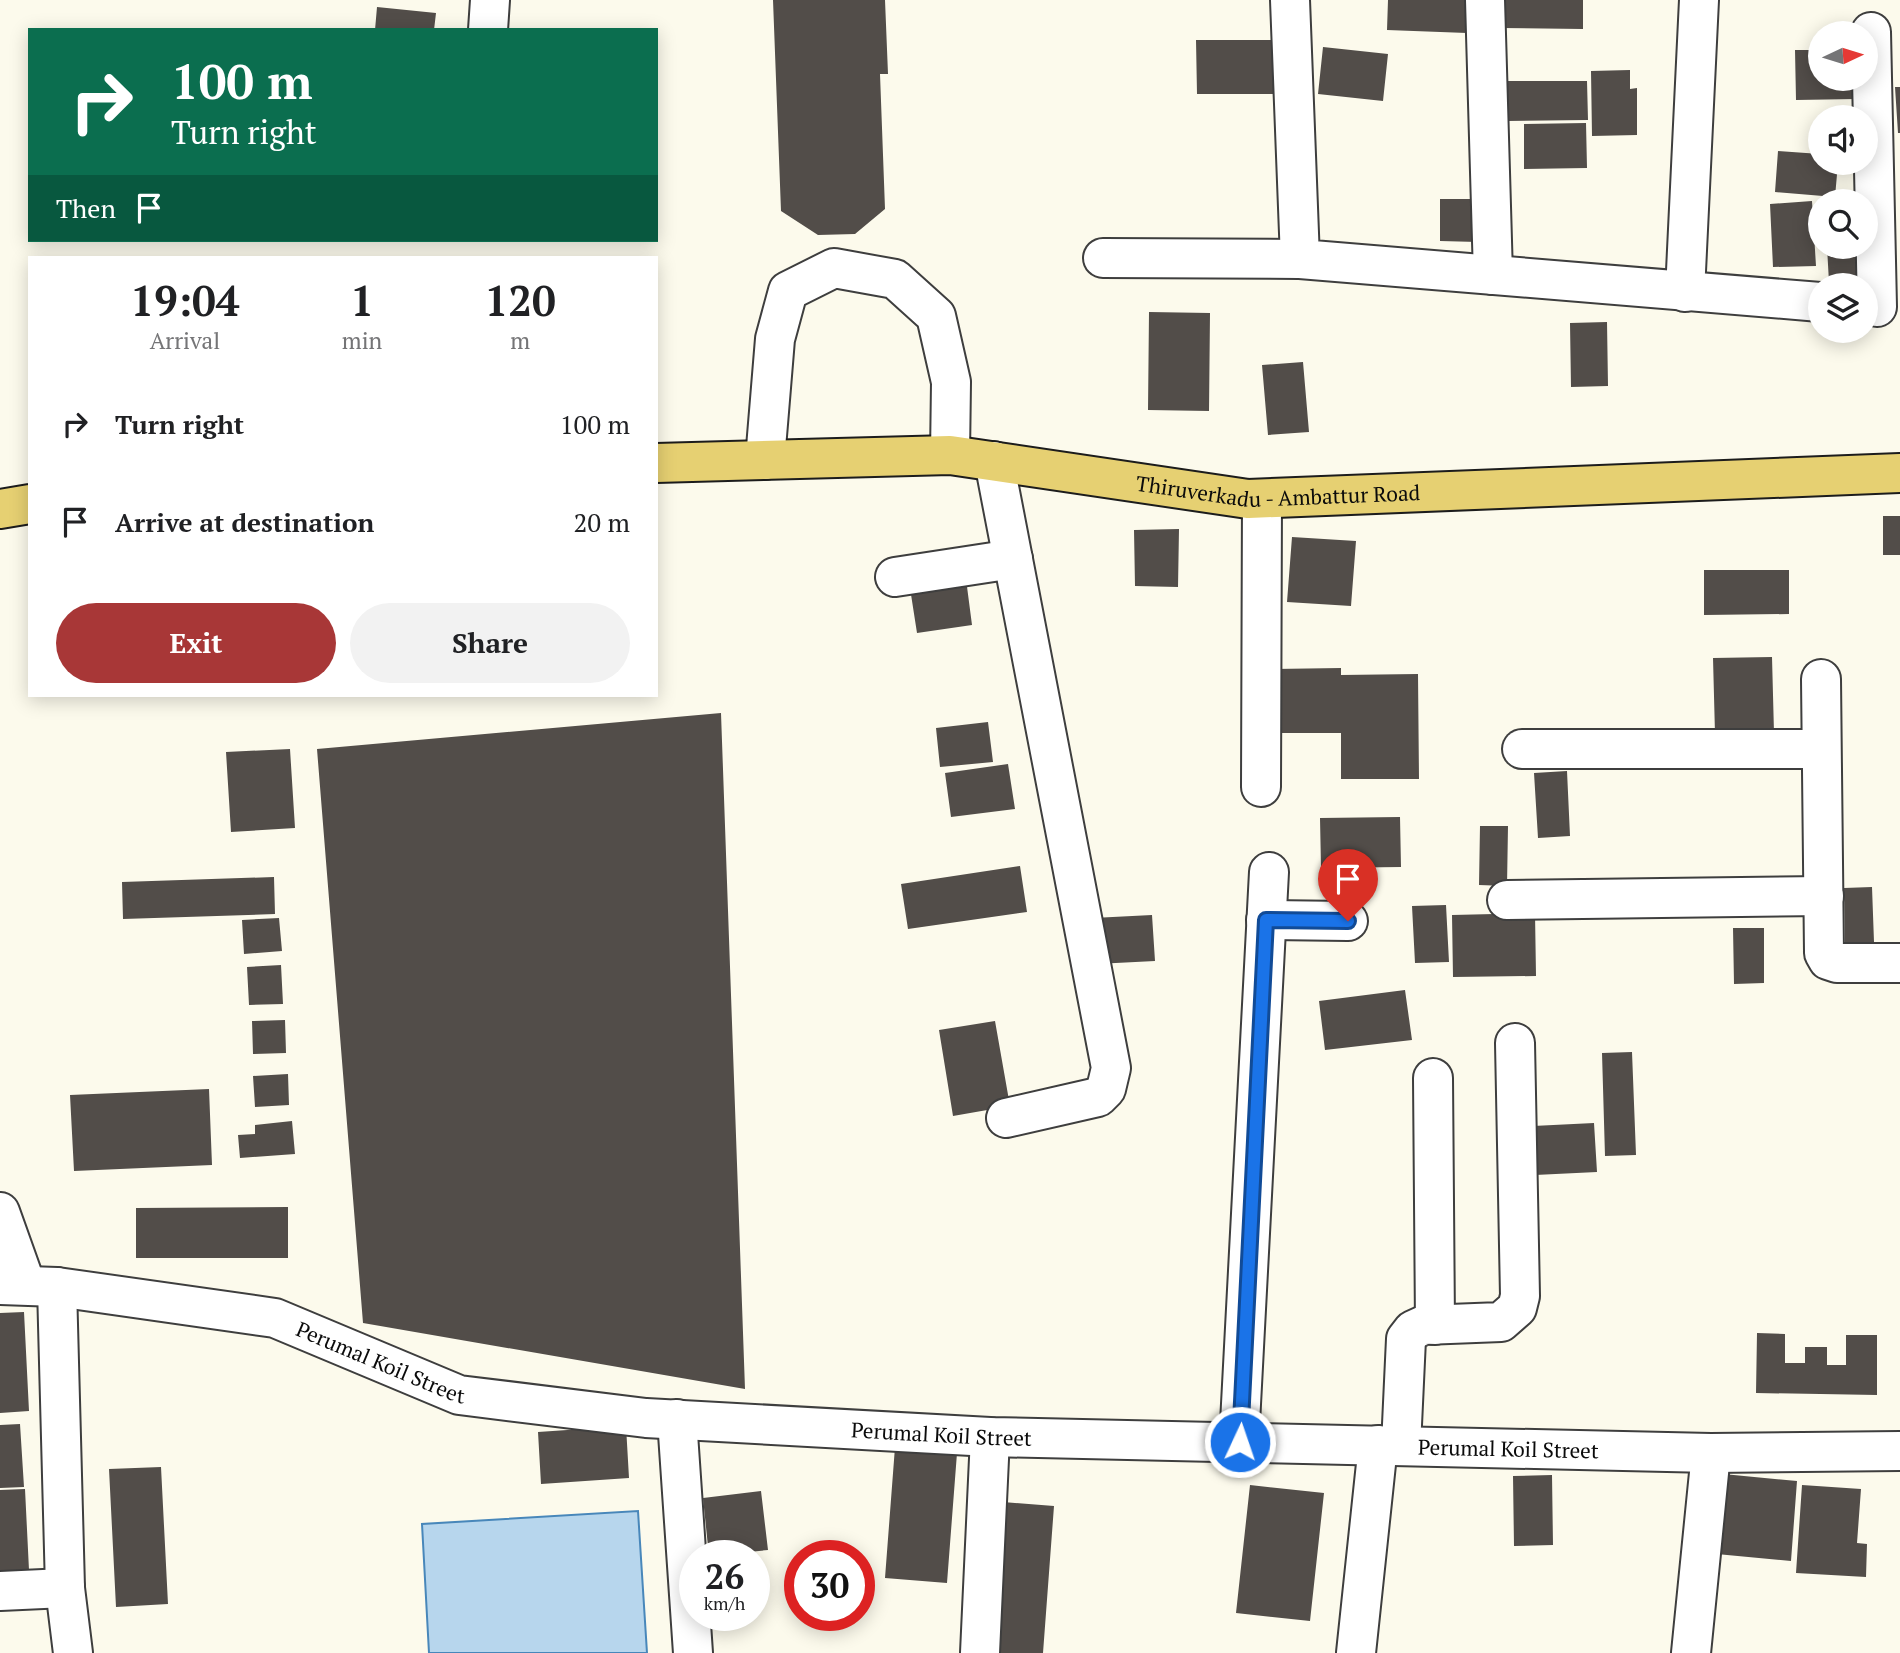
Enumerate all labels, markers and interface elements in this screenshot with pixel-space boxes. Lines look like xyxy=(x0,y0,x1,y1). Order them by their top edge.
north arrow xyxy=(1808,21,1878,91)
map controls xyxy=(1808,21,1878,343)
text: 100 m xyxy=(171,48,313,113)
icon: right xyxy=(56,56,147,147)
button: sound xyxy=(1808,105,1878,175)
text: Turn right xyxy=(171,111,317,153)
icon: arrive xyxy=(130,189,168,227)
button: search xyxy=(1808,189,1878,259)
text: Then xyxy=(56,191,116,225)
text: 19:04 xyxy=(130,272,240,328)
text: 1 xyxy=(350,272,374,328)
text: 120 xyxy=(485,272,556,328)
button: layers xyxy=(1808,273,1878,343)
text: Arrival xyxy=(150,325,220,356)
text: min xyxy=(342,325,382,356)
text: m xyxy=(510,325,530,356)
icon: right xyxy=(56,405,94,443)
text: Turn right xyxy=(115,407,244,441)
text: 100 m xyxy=(560,407,630,441)
street label: Thiruverkadu - Ambattur Road xyxy=(1134,469,1421,513)
icon: arrive xyxy=(56,503,94,541)
text: Arrive at destination xyxy=(115,505,374,539)
text: 20 m xyxy=(574,505,630,539)
button: Exit xyxy=(56,603,336,683)
button: Share xyxy=(350,603,630,683)
pin xyxy=(1318,849,1378,921)
icon: arrive xyxy=(1329,860,1367,898)
street label: Perumal Koil Street xyxy=(292,1314,467,1410)
position arrow xyxy=(1203,1405,1277,1479)
street label: Perumal Koil Street xyxy=(850,1415,1032,1452)
street label: Perumal Koil Street xyxy=(1418,1432,1599,1465)
speed limit sign: 30 xyxy=(784,1540,875,1631)
text: 26 xyxy=(705,1553,744,1599)
text: km/h xyxy=(704,1591,745,1615)

